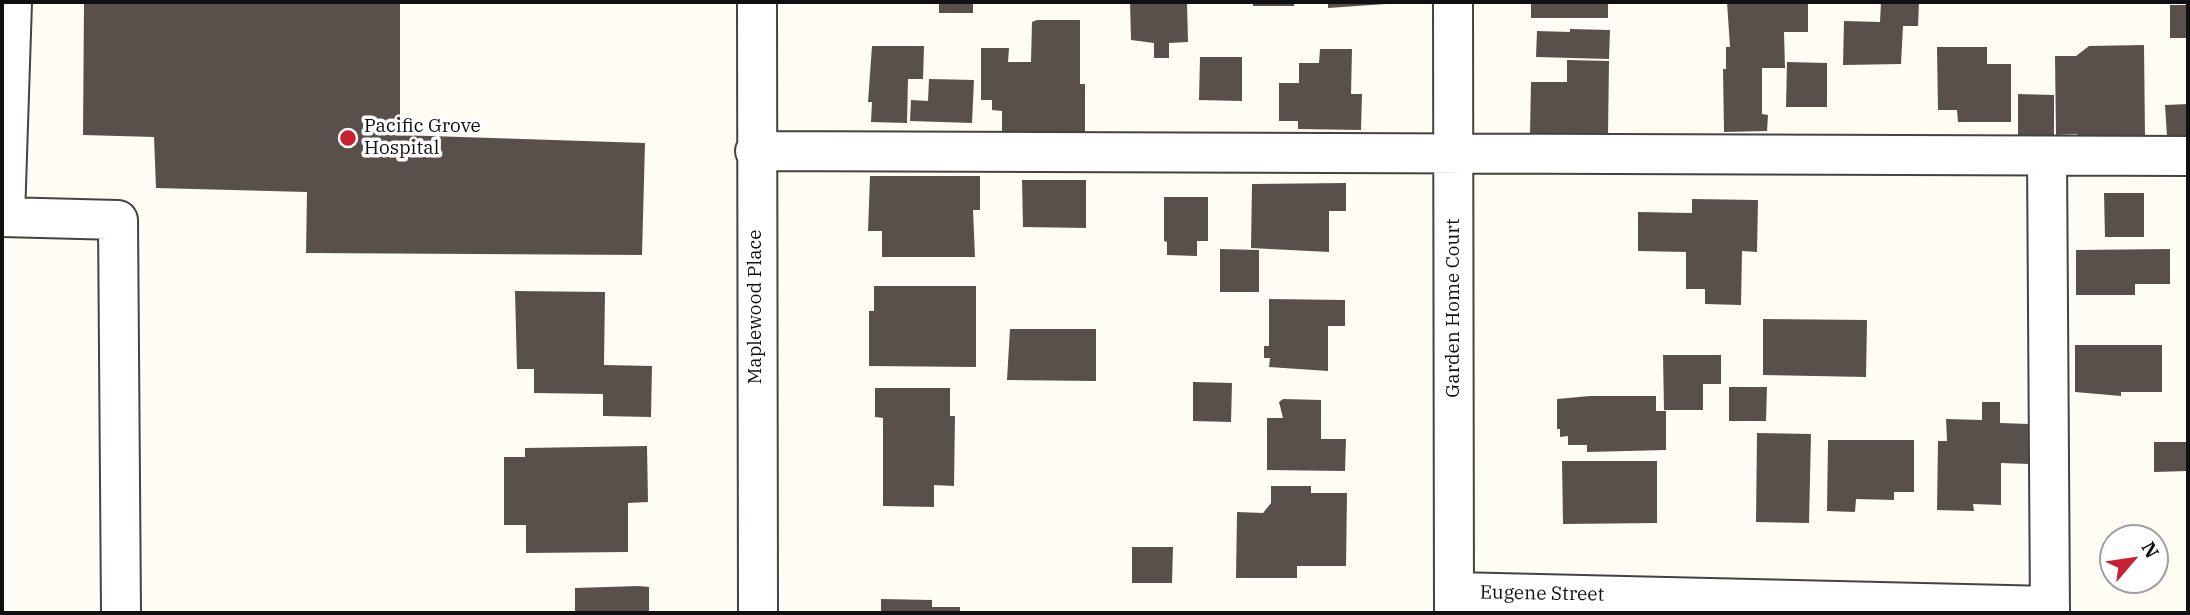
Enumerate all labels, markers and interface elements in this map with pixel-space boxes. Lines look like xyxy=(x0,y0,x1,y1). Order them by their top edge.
place label: Pacific Grove Hospital xyxy=(364,116,481,160)
marker: Pacific Grove Hospital xyxy=(338,128,358,148)
street label: Garden Home Court xyxy=(1443,218,1465,398)
street label: Maplewood Place xyxy=(745,230,767,384)
north arrow xyxy=(2099,524,2169,594)
text: N xyxy=(2136,537,2165,562)
street label: Eugene Street xyxy=(1480,582,1604,606)

